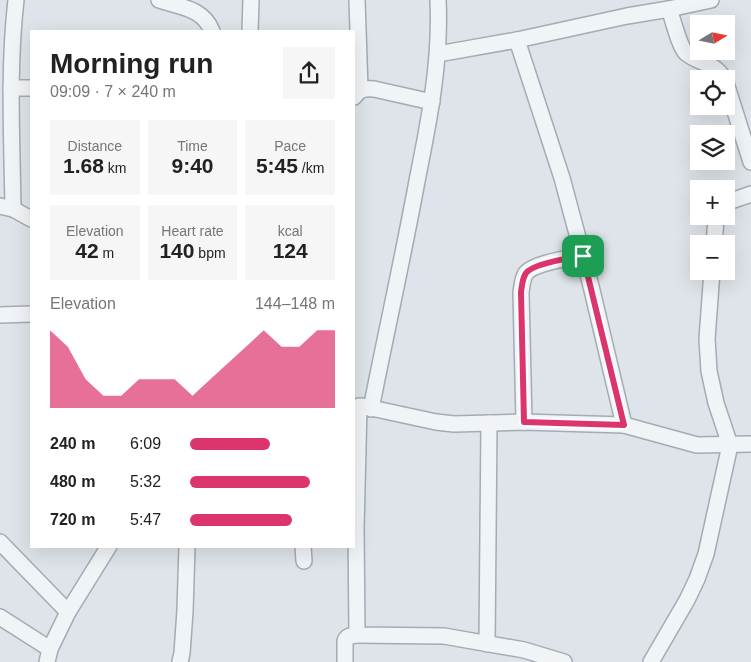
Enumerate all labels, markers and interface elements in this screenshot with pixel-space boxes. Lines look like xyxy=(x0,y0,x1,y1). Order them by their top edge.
north arrow xyxy=(690,15,735,60)
map controls xyxy=(690,15,735,280)
button: share xyxy=(283,47,335,99)
text: Morning run xyxy=(50,48,213,79)
button: locate xyxy=(690,70,735,115)
text: 09:09 · 7 × 240 m xyxy=(50,83,176,100)
button: layers xyxy=(690,125,735,170)
text: Distance xyxy=(68,138,122,154)
text: Time xyxy=(177,138,208,154)
text: Pace xyxy=(274,138,306,154)
text: 1.68 xyxy=(63,154,104,177)
text: 9:40 xyxy=(171,154,214,177)
text: 5:45 xyxy=(256,154,298,177)
text: km xyxy=(104,160,127,176)
text: /km xyxy=(298,160,324,176)
button: + xyxy=(690,180,735,225)
text: Elevation xyxy=(66,223,124,239)
text: Heart rate xyxy=(161,223,224,239)
text: kcal xyxy=(278,223,303,239)
pin xyxy=(562,235,604,277)
button: − xyxy=(690,235,735,280)
text: 42 xyxy=(75,239,99,262)
text: 140 xyxy=(159,239,194,262)
text: 124 xyxy=(273,239,308,262)
icon: arrive xyxy=(569,242,597,270)
text: m xyxy=(99,245,114,261)
text: bpm xyxy=(194,245,226,261)
text: Elevation xyxy=(50,295,116,312)
text: 144–148 m xyxy=(255,295,335,312)
text: 240 m xyxy=(50,435,95,452)
text: 6:09 xyxy=(130,435,161,452)
text: 480 m xyxy=(50,473,95,490)
text: 5:32 xyxy=(130,473,161,490)
text: 720 m xyxy=(50,511,95,528)
text: 5:47 xyxy=(130,511,161,528)

